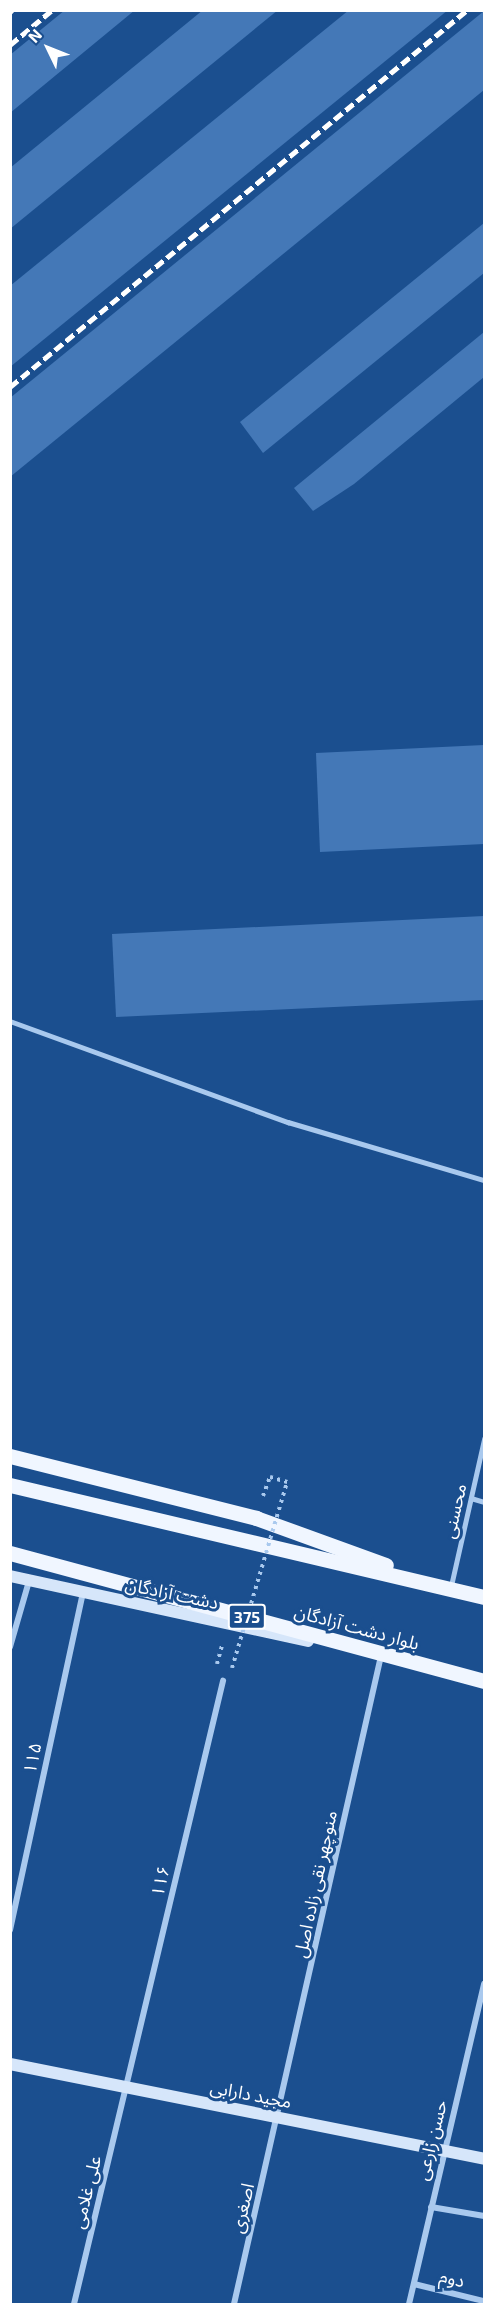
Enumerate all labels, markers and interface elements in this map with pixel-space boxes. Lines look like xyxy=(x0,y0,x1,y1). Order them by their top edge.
north arrow xyxy=(18,18,78,78)
text: N xyxy=(24,25,45,46)
street label: محسنی xyxy=(437,1481,471,1541)
street label: دشت آزادگان xyxy=(123,1573,221,1613)
street label: بلوار دشت آزادگان xyxy=(292,1600,422,1654)
road number: 375 xyxy=(228,1604,266,1630)
street label: ۱۱۵ xyxy=(18,1741,46,1775)
street label: منوچهر نقی‌ زاده اصل xyxy=(289,1808,341,1960)
street label: ۱۱۶ xyxy=(146,1864,174,1898)
street label: مجید دارابی xyxy=(208,2076,294,2112)
street label: حسن زارعی xyxy=(411,2098,451,2182)
street label: علی غلامی xyxy=(67,2153,105,2231)
street label: اصغری xyxy=(226,2181,258,2235)
street label: دوم xyxy=(437,2265,467,2291)

